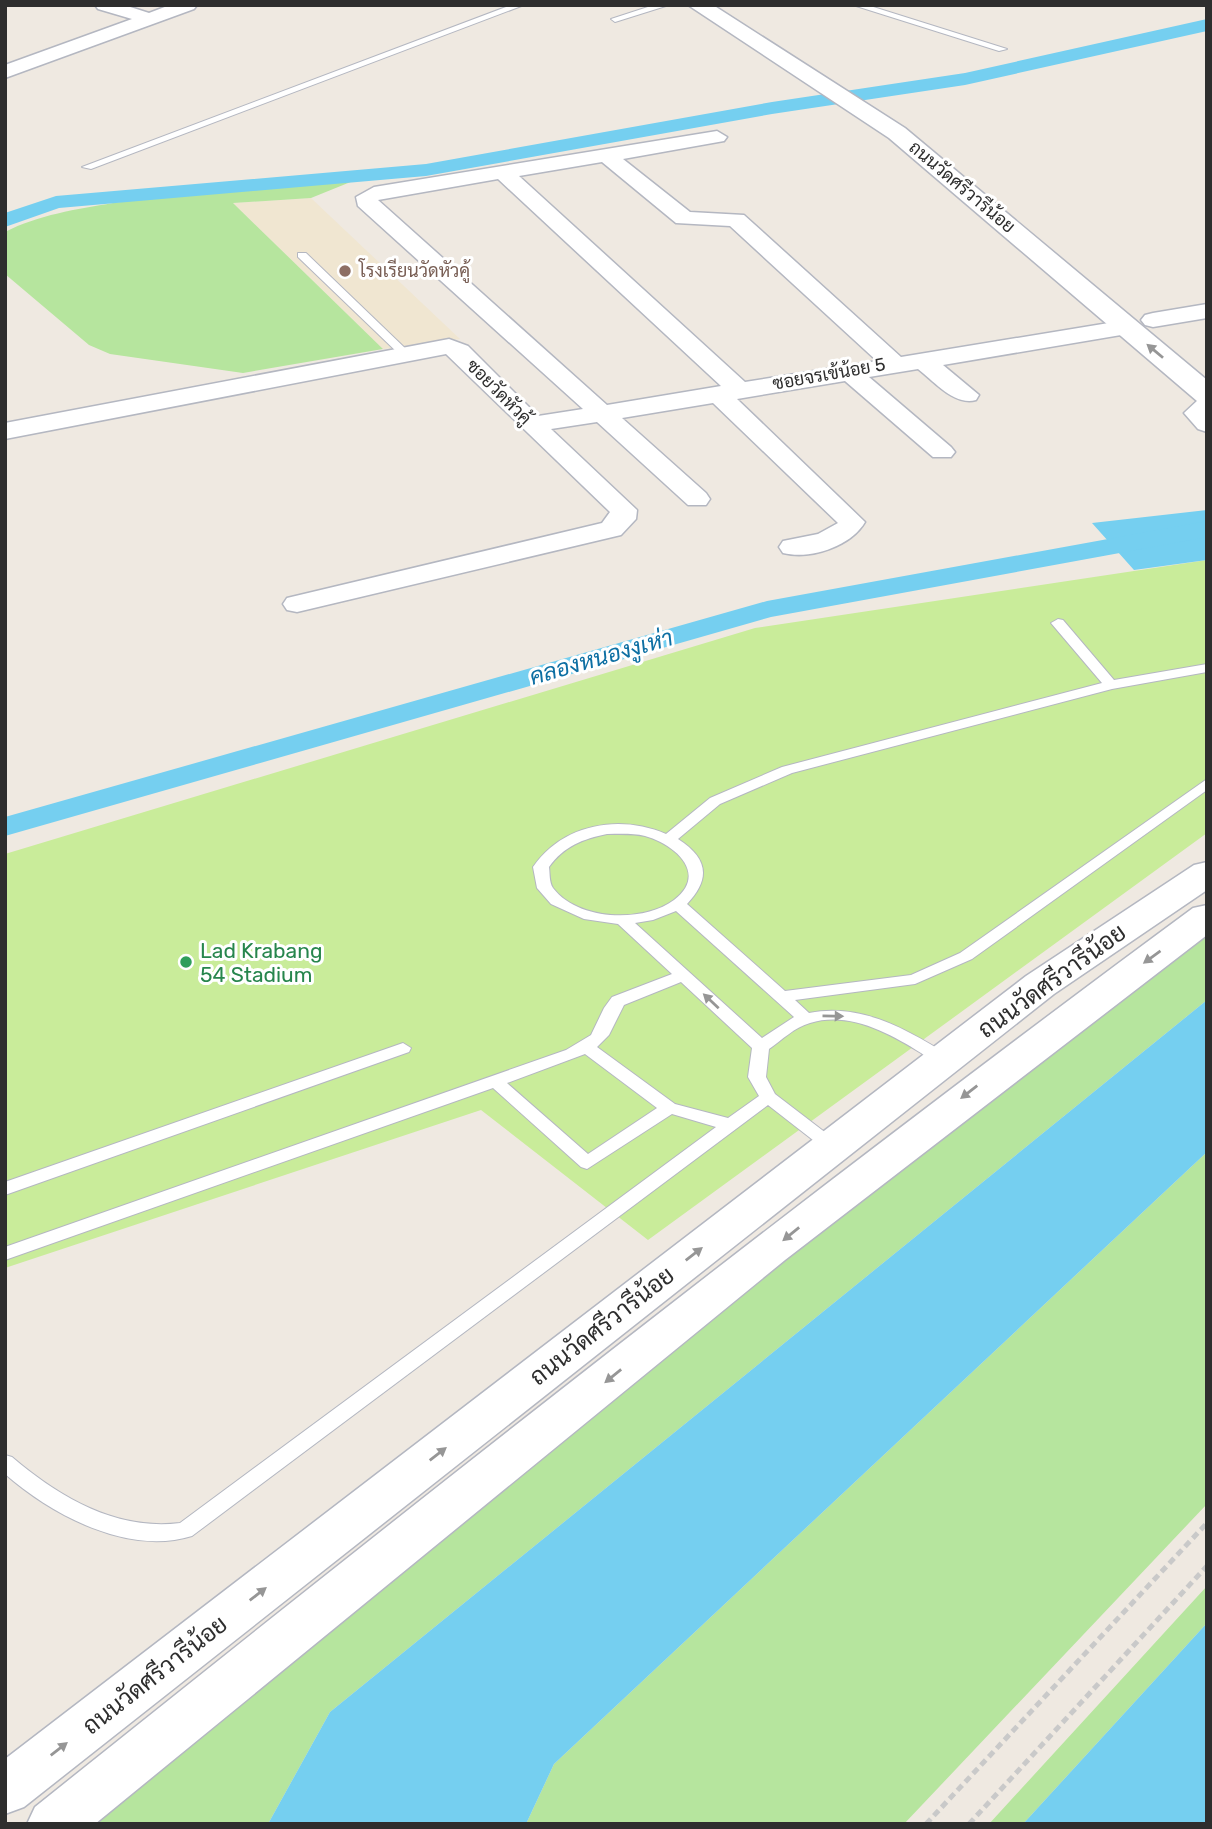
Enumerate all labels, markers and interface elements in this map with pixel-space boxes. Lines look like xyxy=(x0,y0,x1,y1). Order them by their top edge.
street label: ถนนวัดศรีวารีน้อย xyxy=(904,135,1021,238)
place label: โรงเรียนวัดหัวคู้ xyxy=(358,258,471,284)
marker: โรงเรียนวัดหัวคู้ xyxy=(337,263,353,279)
one-way arrow xyxy=(1146,343,1164,359)
street label: ซอยจรเข้น้อย 5 xyxy=(771,352,887,395)
street label: ซอยวัดหัวคู้ xyxy=(460,354,538,431)
water label: คลองหนองงูเห่า xyxy=(526,623,677,694)
street label: ถนนวัดศรีวารีน้อย xyxy=(972,917,1131,1044)
place label: Lad Krabang 54 Stadium xyxy=(200,938,322,987)
one-way arrow xyxy=(1143,950,1161,964)
marker: Lad Krabang 54 Stadium xyxy=(178,954,194,970)
one-way arrow xyxy=(702,993,720,1009)
one-way arrow xyxy=(822,1011,844,1022)
one-way arrow xyxy=(960,1085,978,1099)
one-way arrow xyxy=(782,1226,800,1241)
one-way arrow xyxy=(685,1247,703,1262)
street label: ถนนวัดศรีวารีน้อย xyxy=(524,1260,680,1391)
one-way arrow xyxy=(604,1368,622,1382)
one-way arrow xyxy=(428,1447,446,1462)
one-way arrow xyxy=(249,1588,267,1602)
street label: ถนนวัดศรีวารีน้อย xyxy=(77,1609,233,1740)
one-way arrow xyxy=(50,1742,68,1756)

